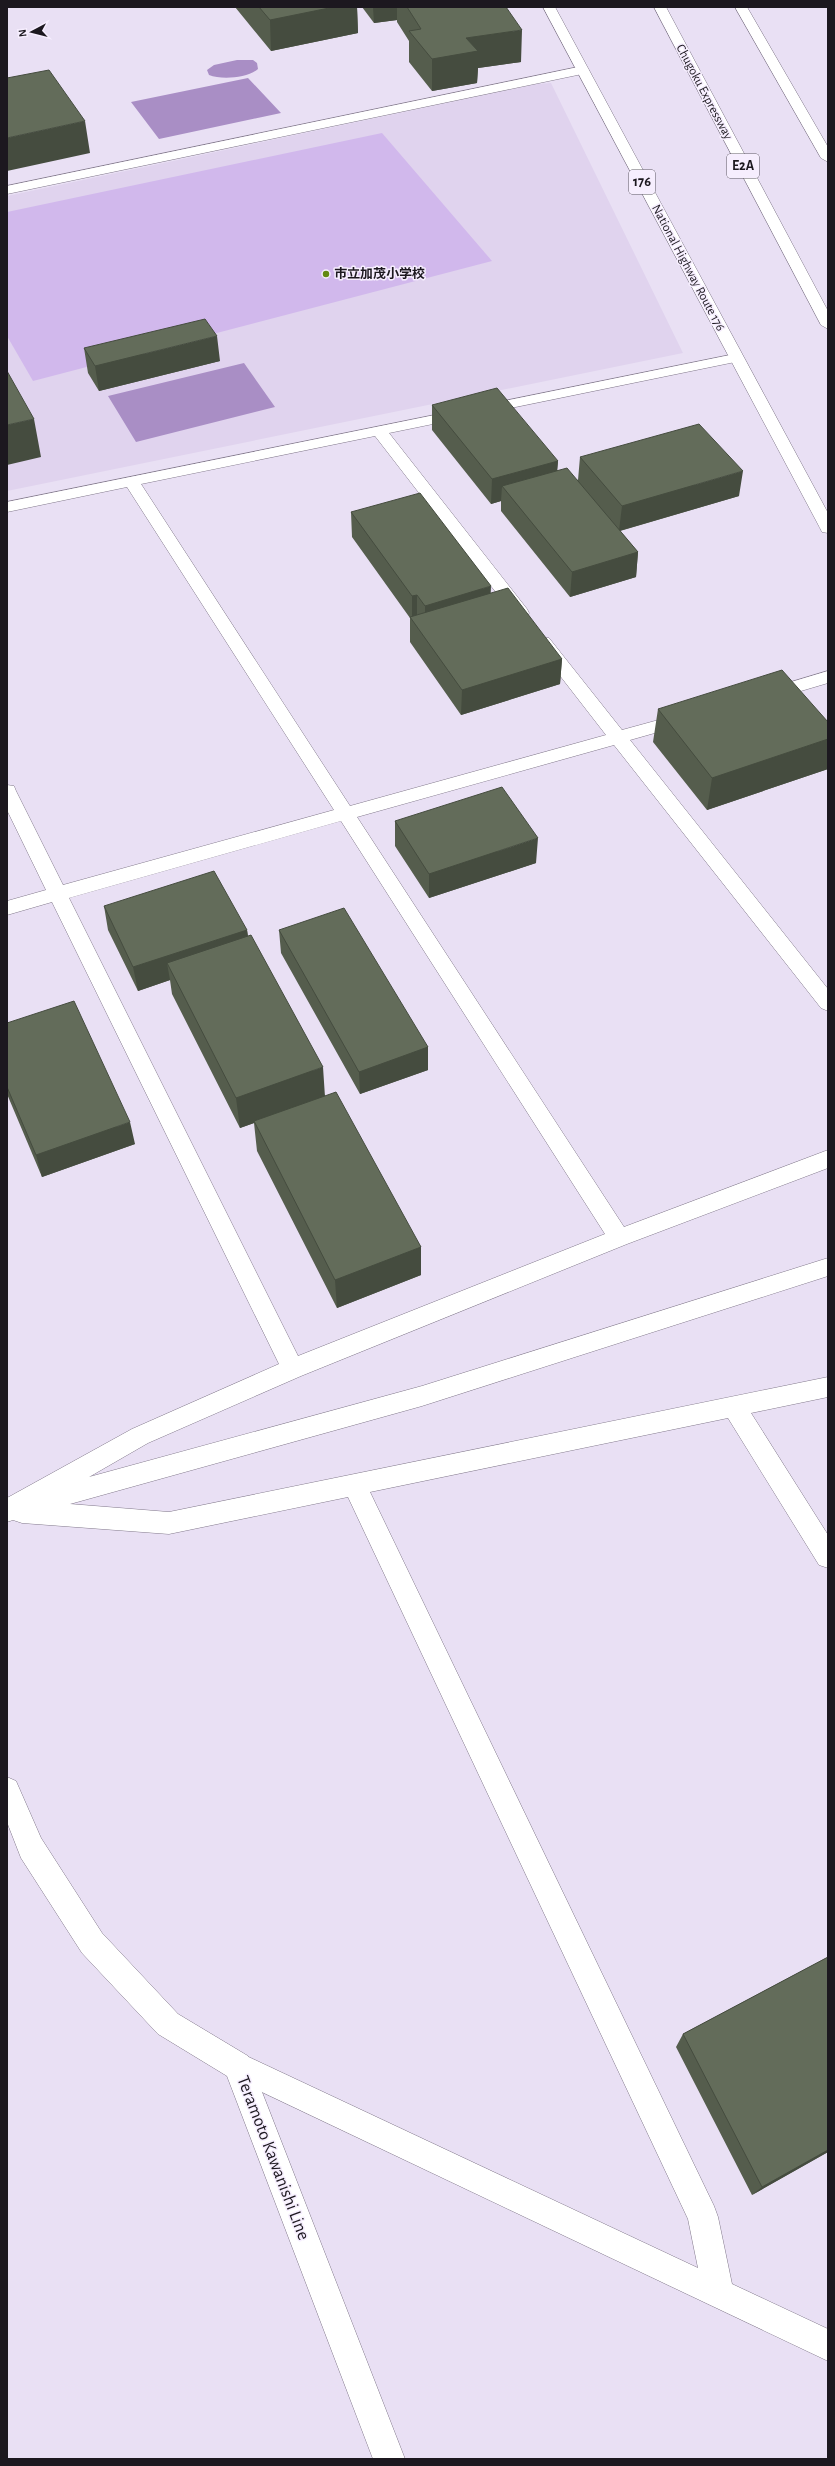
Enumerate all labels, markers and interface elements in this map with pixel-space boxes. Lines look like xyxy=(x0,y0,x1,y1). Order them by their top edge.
north arrow xyxy=(12,12,52,52)
text: N xyxy=(17,29,28,38)
street label: Chugoku Expressway xyxy=(673,42,735,142)
road number: E2A xyxy=(727,154,759,178)
road number: 176 xyxy=(629,170,655,194)
street label: National Highway Route 176 xyxy=(649,203,727,333)
place label: 市立加茂小学校 xyxy=(334,266,425,281)
marker: 市立加茂小学校 xyxy=(321,269,331,279)
street label: Teramoto Kawanishi Line xyxy=(233,2073,313,2243)

